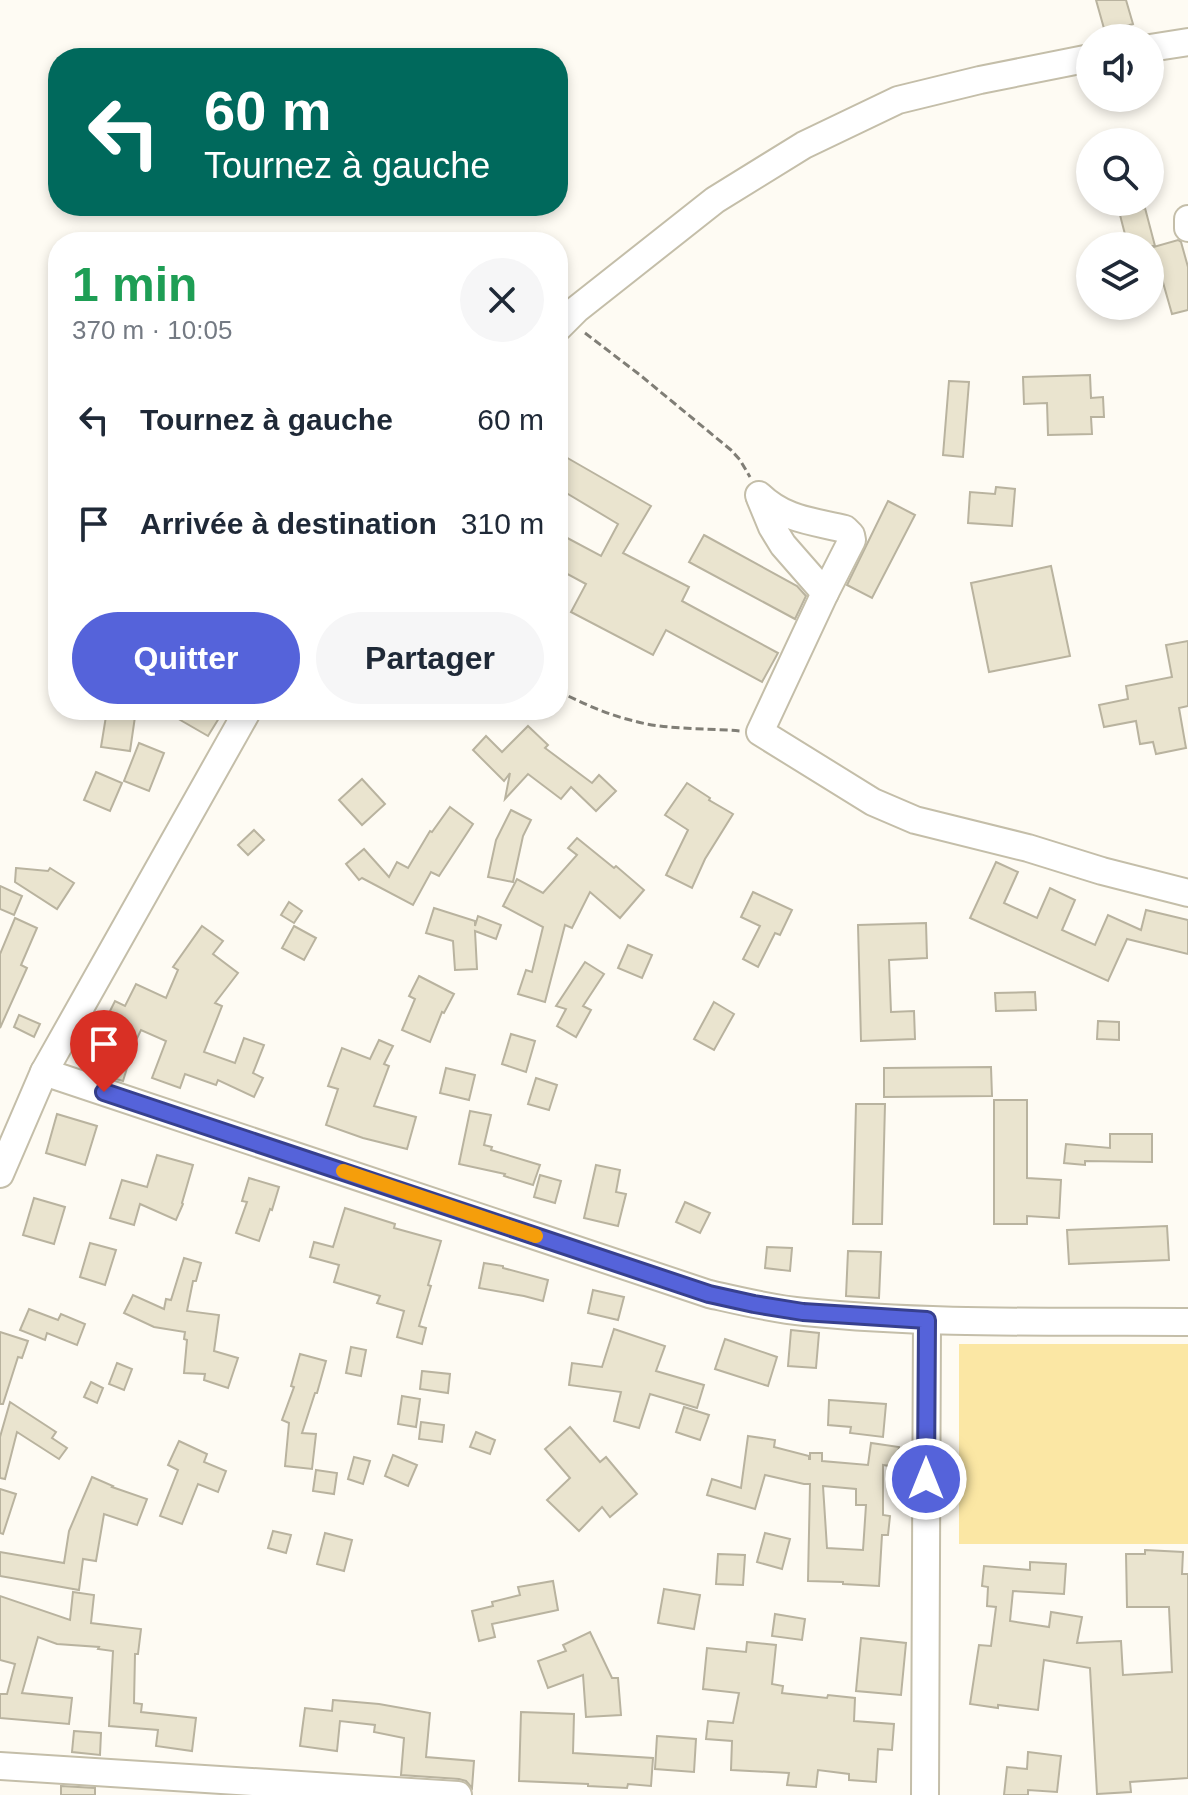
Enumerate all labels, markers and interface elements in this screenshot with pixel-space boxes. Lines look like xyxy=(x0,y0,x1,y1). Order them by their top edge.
map controls xyxy=(1076,24,1164,320)
button: sound xyxy=(1076,24,1164,112)
text: 60 m xyxy=(204,79,332,142)
icon: left xyxy=(72,80,176,184)
button: search xyxy=(1076,128,1164,216)
text: Tournez à gauche xyxy=(204,145,490,186)
button: layers xyxy=(1076,232,1164,320)
text: 1 min xyxy=(72,258,197,311)
button: close xyxy=(460,258,544,342)
text: 370 m · 10:05 xyxy=(72,315,232,345)
icon: left xyxy=(72,398,116,442)
text: Tournez à gauche xyxy=(140,403,393,436)
text: 60 m xyxy=(477,403,544,436)
icon: arrive xyxy=(72,502,116,546)
text: Arrivée à destination xyxy=(140,507,437,540)
text: 310 m xyxy=(461,507,544,540)
button: Quitter xyxy=(72,612,300,704)
button: Partager xyxy=(316,612,544,704)
pin xyxy=(70,1010,138,1092)
icon: arrive xyxy=(82,1022,126,1066)
position arrow xyxy=(884,1437,968,1521)

